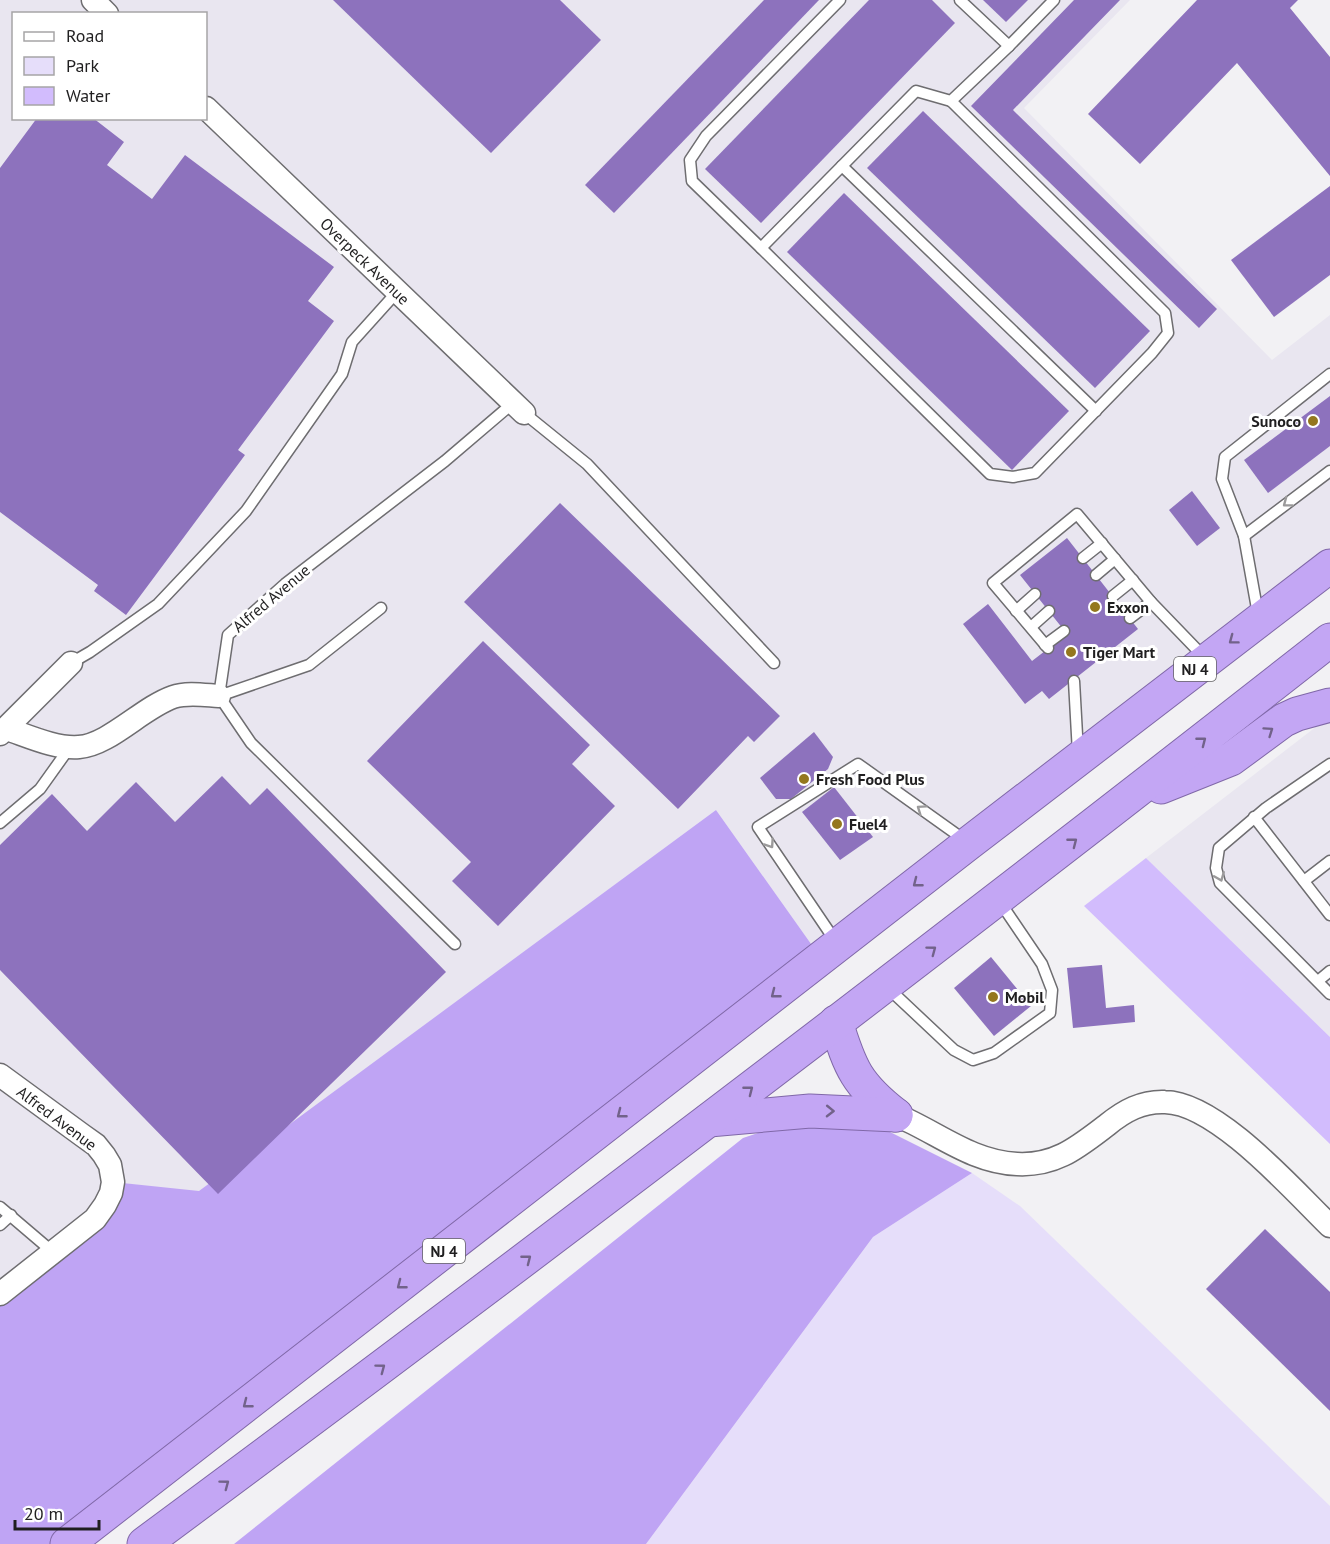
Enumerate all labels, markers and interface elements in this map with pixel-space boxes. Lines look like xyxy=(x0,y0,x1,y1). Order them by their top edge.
legend xyxy=(12,12,207,120)
text: Road xyxy=(66,24,104,47)
text: Park xyxy=(66,54,99,77)
text: Water xyxy=(66,84,110,107)
street label: Overpeck Avenue xyxy=(316,213,414,309)
place label: Sunoco xyxy=(1251,411,1301,431)
marker: Sunoco xyxy=(1306,414,1320,428)
one-way arrow xyxy=(1283,496,1294,507)
street label: Alfred Avenue xyxy=(228,560,314,636)
place label: Exxon xyxy=(1107,597,1149,617)
marker: Exxon xyxy=(1088,600,1102,614)
one-way arrow xyxy=(1229,633,1240,644)
place label: Tiger Mart xyxy=(1083,642,1156,662)
marker: Tiger Mart xyxy=(1064,645,1078,659)
road number: NJ 4 xyxy=(1174,657,1216,681)
one-way arrow xyxy=(1262,727,1273,738)
one-way arrow xyxy=(1195,737,1206,748)
place label: Fresh Food Plus xyxy=(816,769,925,789)
marker: Fresh Food Plus xyxy=(797,772,811,786)
one-way arrow xyxy=(917,805,928,816)
place label: Fuel4 xyxy=(849,814,888,834)
marker: Fuel4 xyxy=(830,817,844,831)
one-way arrow xyxy=(763,838,774,849)
one-way arrow xyxy=(1066,838,1077,849)
one-way arrow xyxy=(1213,871,1225,882)
one-way arrow xyxy=(913,876,924,887)
one-way arrow xyxy=(925,946,936,957)
one-way arrow xyxy=(771,986,782,997)
place label: Mobil xyxy=(1005,987,1044,1007)
marker: Mobil xyxy=(986,990,1000,1004)
street label: Alfred Avenue xyxy=(13,1081,101,1155)
one-way arrow xyxy=(742,1086,753,1097)
one-way arrow xyxy=(825,1104,834,1117)
one-way arrow xyxy=(617,1106,628,1117)
road number: NJ 4 xyxy=(423,1239,465,1263)
one-way arrow xyxy=(521,1255,532,1266)
one-way arrow xyxy=(396,1277,407,1288)
one-way arrow xyxy=(375,1364,386,1375)
one-way arrow xyxy=(242,1397,253,1408)
one-way arrow xyxy=(218,1480,229,1491)
scale bar xyxy=(15,1493,99,1531)
text: 20 m xyxy=(24,1502,63,1525)

